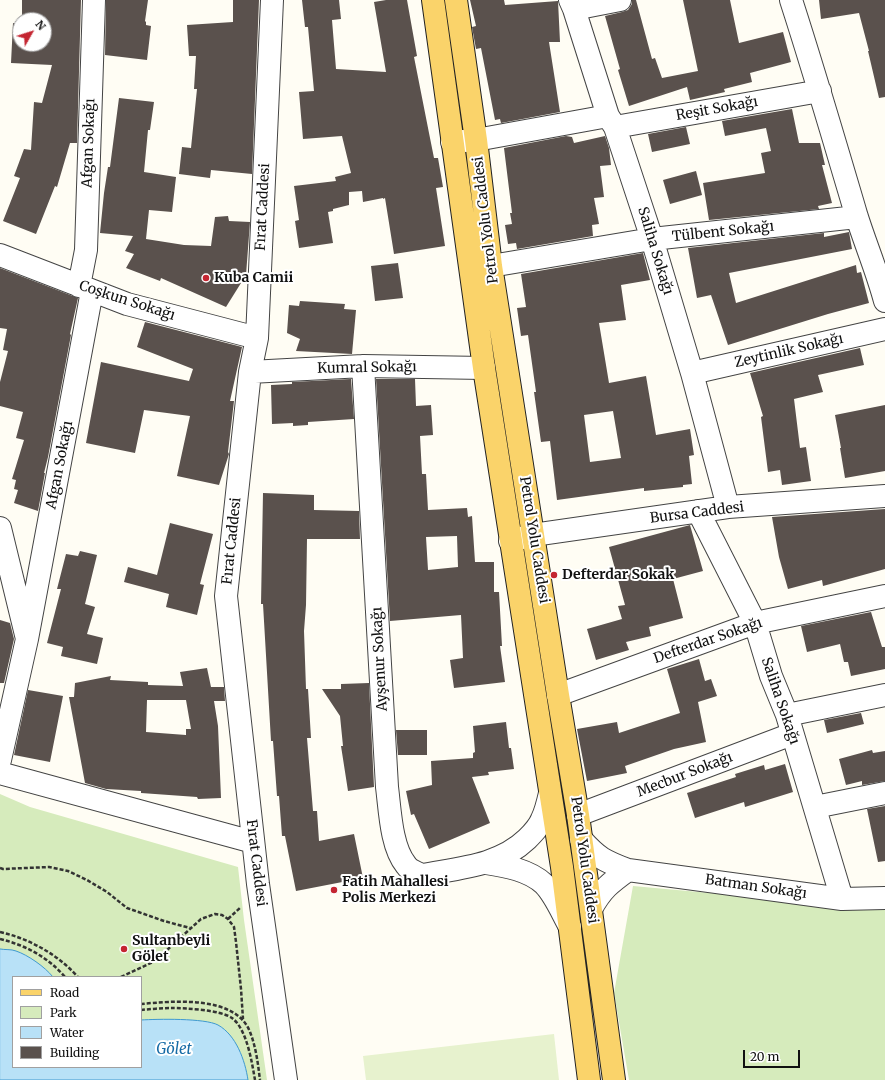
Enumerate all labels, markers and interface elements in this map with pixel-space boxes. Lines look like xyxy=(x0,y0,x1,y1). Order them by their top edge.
north arrow xyxy=(12,12,52,52)
text: N xyxy=(32,17,49,33)
street label: Reşit Sokağı xyxy=(675,94,759,124)
street label: Afgan Sokağı xyxy=(79,98,99,188)
street label: Petrol Yolu Caddesi xyxy=(470,155,502,285)
street label: Fırat Caddesi xyxy=(252,163,274,251)
street label: Saliha Sokağı xyxy=(634,205,676,297)
street label: Tülbent Sokağı xyxy=(671,218,775,246)
place label: Kuba Camii xyxy=(214,270,293,286)
marker: Kuba Camii xyxy=(201,273,211,283)
street label: Coşkun Sokağı xyxy=(77,278,177,324)
street label: Zeytinlik Sokağı xyxy=(733,330,845,372)
street label: Kumral Sokağı xyxy=(317,359,417,377)
street label: Afgan Sokağı xyxy=(43,419,77,511)
street label: Petrol Yolu Caddesi xyxy=(516,475,552,605)
street label: Fırat Caddesi xyxy=(219,497,245,585)
street label: Bursa Caddesi xyxy=(649,499,745,527)
place label: Defterdar Sokak xyxy=(562,567,674,583)
marker: Defterdar Sokak xyxy=(549,570,559,580)
street label: Ayşenur Sokağı xyxy=(369,606,391,712)
street label: Defterdar Sokağı xyxy=(652,615,764,667)
street label: Saliha Sokağı xyxy=(757,655,803,747)
street label: Mecbur Sokağı xyxy=(635,749,735,801)
street label: Petrol Yolu Caddesi xyxy=(567,795,601,925)
street label: Fırat Caddesi xyxy=(242,819,270,907)
street label: Batman Sokağı xyxy=(704,872,808,902)
place label: Fatih Mahallesi Polis Merkezi xyxy=(342,874,449,906)
marker: Fatih Mahallesi Polis Merkezi xyxy=(329,885,339,895)
place label: Sultanbeyli Gölet xyxy=(132,933,210,966)
marker: Sultanbeyli Gölet xyxy=(119,944,129,954)
legend xyxy=(12,976,142,1068)
text: Road xyxy=(50,985,79,1000)
text: Park xyxy=(50,1005,77,1020)
text: Water xyxy=(50,1025,84,1040)
water label: Gölet xyxy=(156,1041,192,1059)
scale bar xyxy=(745,1042,802,1068)
text: Building xyxy=(50,1045,99,1060)
text: 20 m xyxy=(750,1049,779,1064)

